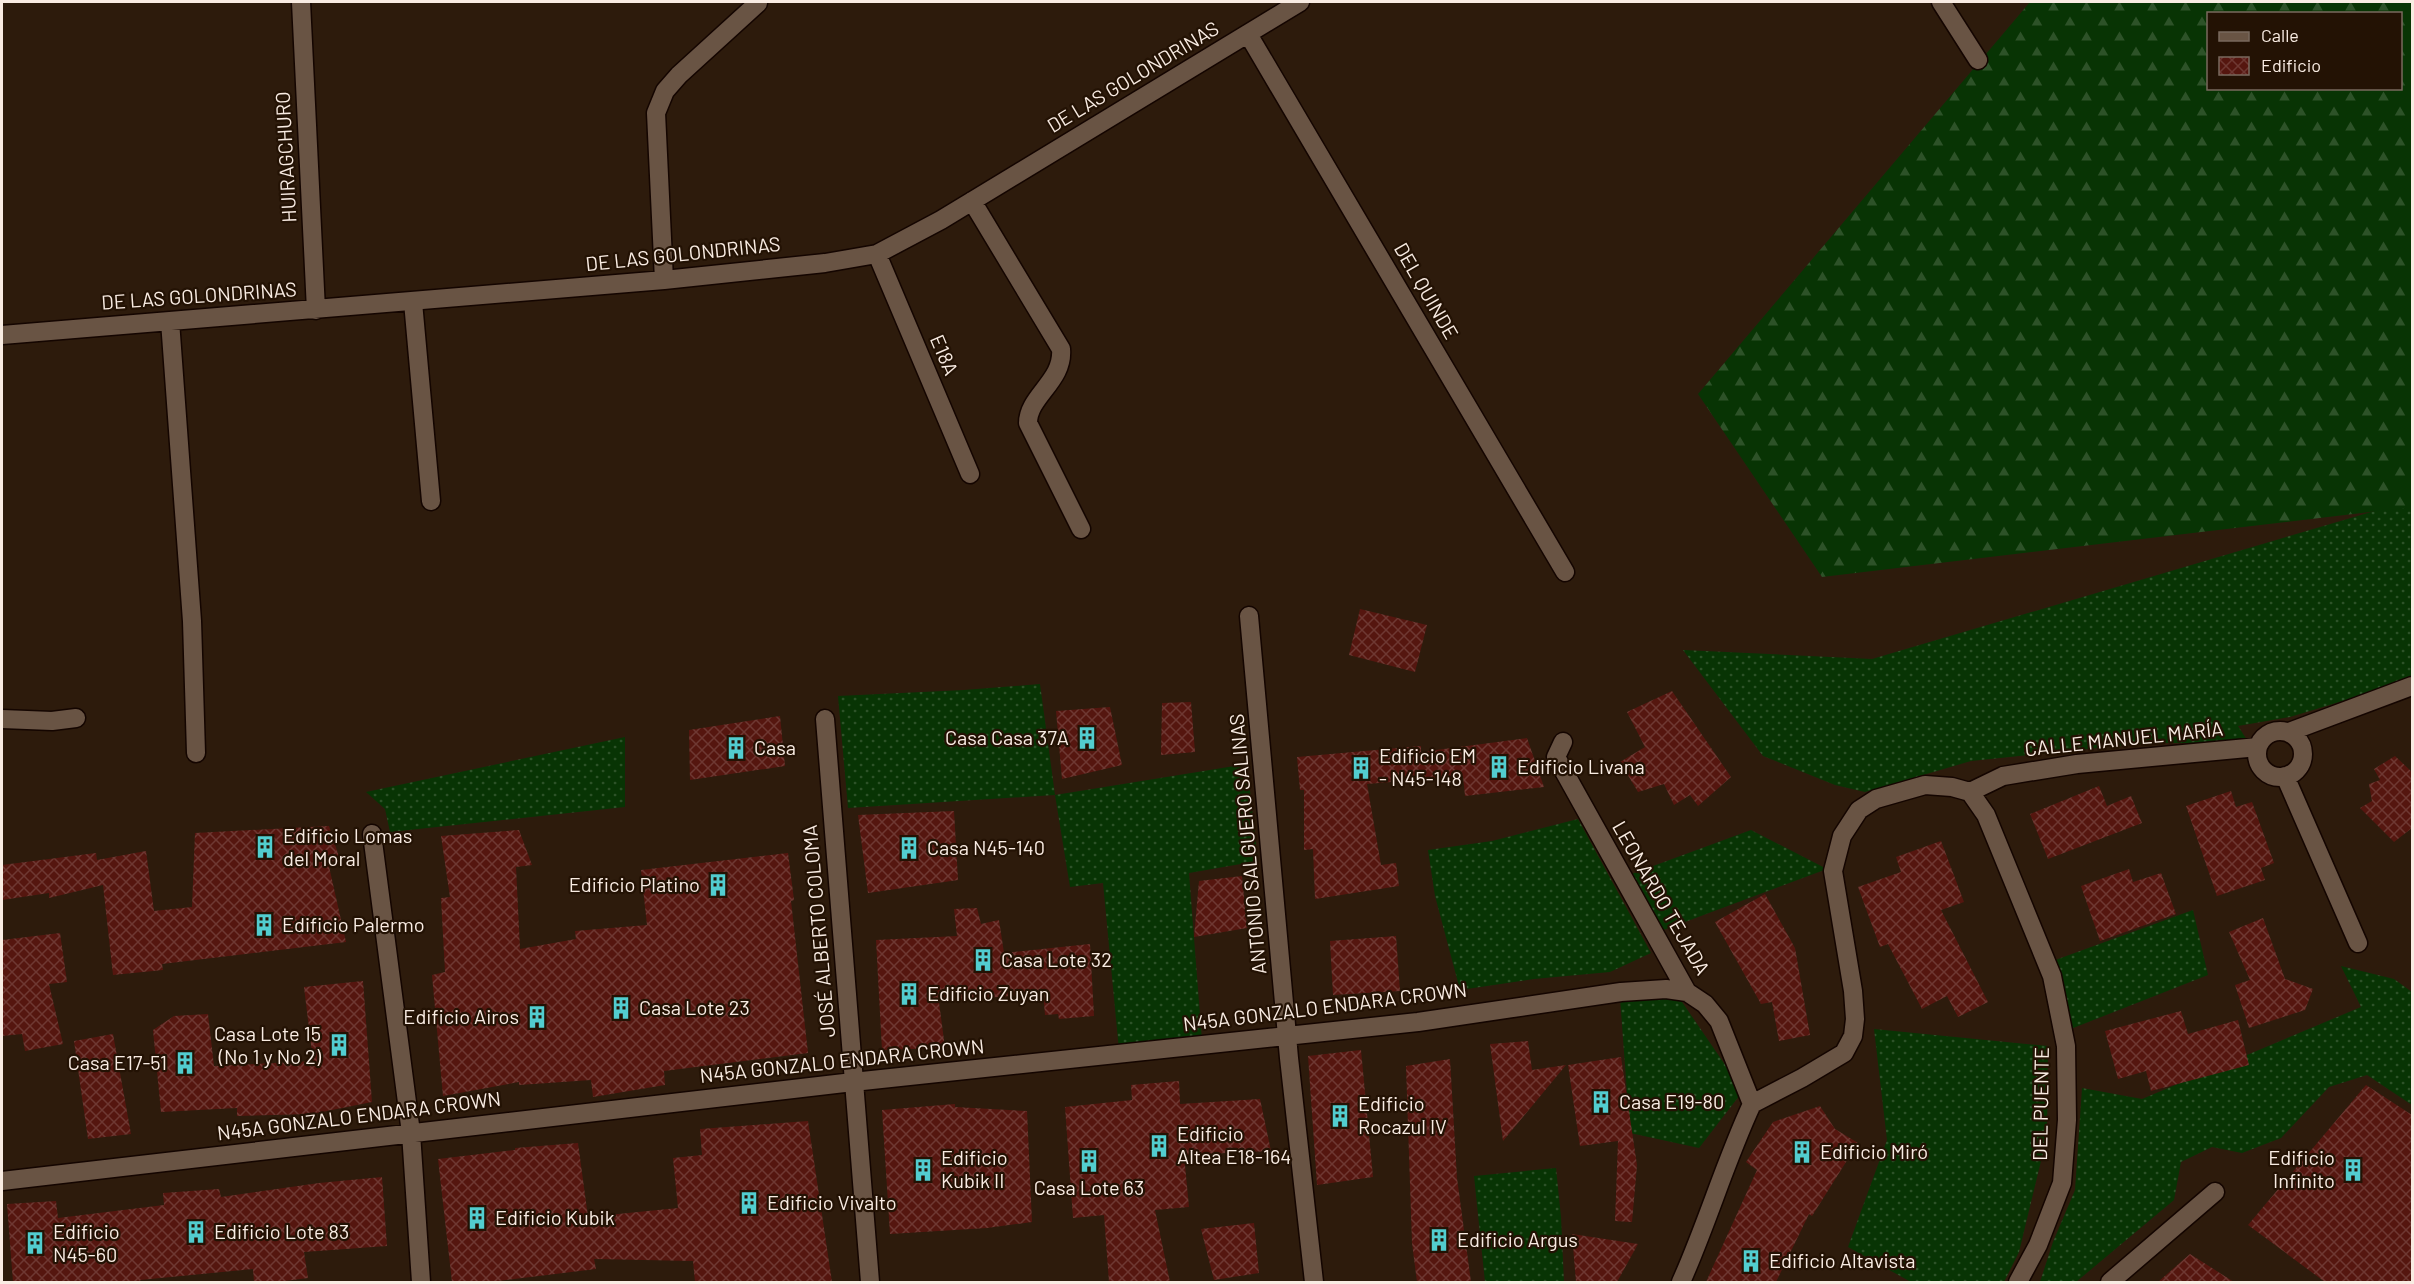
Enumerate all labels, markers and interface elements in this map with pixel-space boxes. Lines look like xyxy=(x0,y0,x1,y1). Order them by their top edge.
legend xyxy=(2207,12,2402,90)
street label: DE LAS GOLONDRINAS xyxy=(1042,15,1223,137)
text: Calle xyxy=(2261,24,2299,46)
text: Edificio xyxy=(2261,54,2321,76)
street label: HUIRAGCHURO xyxy=(270,91,300,223)
street label: DE LAS GOLONDRINAS xyxy=(584,231,782,275)
street label: DEL QUINDE xyxy=(1390,238,1464,343)
street label: DE LAS GOLONDRINAS xyxy=(100,276,297,314)
street label: E18A xyxy=(926,331,964,378)
street label: ANTONIO SALGUERO SALINAS xyxy=(1224,713,1270,976)
street label: CALLE MANUEL MARÍA xyxy=(2023,716,2224,760)
place label: Casa Casa 37A xyxy=(945,725,1069,749)
building icon: Casa Casa 37A xyxy=(1074,725,1100,751)
building icon: Casa xyxy=(723,735,749,761)
place label: Casa xyxy=(754,735,796,759)
place label: Edificio EM - N45-148 xyxy=(1379,743,1476,790)
building icon: Edificio Livana xyxy=(1486,754,1512,780)
place label: Edificio Livana xyxy=(1517,754,1645,778)
building icon: Edificio EM - N45-148 xyxy=(1348,755,1374,781)
street label: LEONARDO TEJADA xyxy=(1608,816,1716,979)
place label: Edificio Lomas del Moral xyxy=(283,823,412,870)
street label: JOSÉ ALBERTO COLOMA xyxy=(797,824,839,1038)
building icon: Edificio Lomas del Moral xyxy=(252,834,278,860)
building icon: Casa N45-140 xyxy=(896,835,922,861)
place label: Casa N45-140 xyxy=(927,835,1045,859)
place label: Edificio Platino xyxy=(569,872,700,896)
building icon: Edificio Platino xyxy=(705,872,731,898)
building icon: Edificio Palermo xyxy=(251,912,277,938)
place label: Edificio Palermo xyxy=(282,912,425,936)
building icon: Casa Lote 32 xyxy=(970,947,996,973)
place label: Casa Lote 32 xyxy=(1001,947,1112,971)
street label: N45A GONZALO ENDARA CROWN xyxy=(1181,977,1468,1035)
building icon: Edificio Zuyan xyxy=(896,981,922,1007)
place label: Edificio Zuyan xyxy=(927,981,1049,1005)
building icon: Casa Lote 23 xyxy=(608,995,634,1021)
place label: Casa Lote 23 xyxy=(639,995,750,1019)
place label: Edificio Airos xyxy=(403,1004,519,1028)
building icon: Edificio Airos xyxy=(524,1004,550,1030)
place label: Casa Lote 15 (No 1 y No 2) xyxy=(214,1021,322,1068)
building icon: Casa Lote 15 (No 1 y No 2) xyxy=(326,1032,352,1058)
street label: N45A GONZALO ENDARA CROWN xyxy=(698,1033,985,1087)
street label: DEL PUENTE xyxy=(2027,1047,2053,1161)
place label: Casa E17-51 xyxy=(68,1050,167,1074)
building icon: Casa E17-51 xyxy=(172,1050,198,1076)
street label: N45A GONZALO ENDARA CROWN xyxy=(215,1086,502,1144)
building icon: Casa E19-80 xyxy=(1588,1089,1614,1115)
place label: Casa E19-80 xyxy=(1619,1089,1724,1113)
place label: Edificio Rocazul IV xyxy=(1358,1091,1447,1138)
building icon: Edificio Rocazul IV xyxy=(1327,1103,1353,1129)
place label: Edificio Altea E18-164 xyxy=(1177,1121,1291,1168)
building icon: Edificio Altea E18-164 xyxy=(1146,1133,1172,1159)
building icon: Edificio Miró xyxy=(1789,1139,1815,1165)
place label: Edificio Miró xyxy=(1820,1139,1928,1163)
place label: Edificio Kubik II xyxy=(941,1145,1008,1192)
place label: Edificio Infinito xyxy=(2268,1145,2335,1192)
building icon: Casa Lote 63 xyxy=(1076,1148,1102,1174)
building icon: Edificio Kubik II xyxy=(910,1157,936,1183)
building icon: Edificio Infinito xyxy=(2340,1157,2366,1183)
place label: Casa Lote 63 xyxy=(1034,1175,1144,1199)
building icon: Edificio Vivalto xyxy=(736,1190,762,1216)
place label: Edificio Vivalto xyxy=(767,1190,897,1214)
building icon: Edificio Kubik xyxy=(464,1205,490,1231)
place label: Edificio Kubik xyxy=(495,1205,615,1229)
place label: Edificio N45-60 xyxy=(53,1219,120,1266)
building icon: Edificio Lote 83 xyxy=(183,1219,209,1245)
place label: Edificio Lote 83 xyxy=(214,1219,349,1243)
building icon: Edificio Argus xyxy=(1426,1227,1452,1253)
place label: Edificio Argus xyxy=(1457,1227,1578,1251)
building icon: Edificio N45-60 xyxy=(22,1230,48,1256)
building icon: Edificio Altavista xyxy=(1738,1248,1764,1274)
place label: Edificio Altavista xyxy=(1769,1248,1916,1272)

